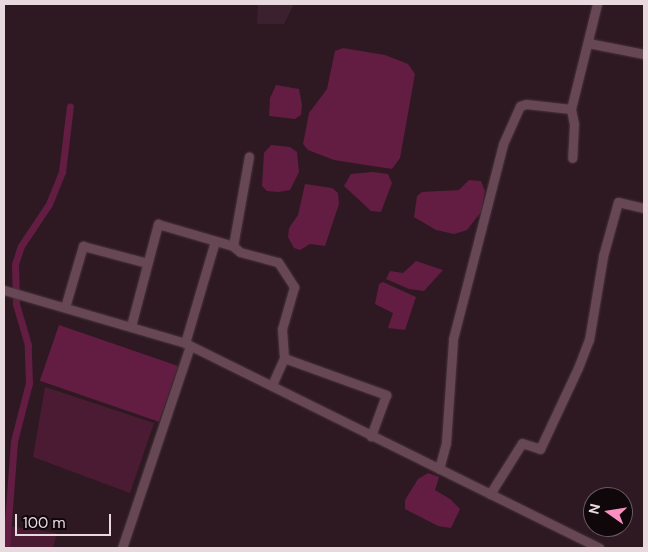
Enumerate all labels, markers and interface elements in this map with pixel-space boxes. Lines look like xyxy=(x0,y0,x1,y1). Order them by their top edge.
north arrow xyxy=(583,487,633,537)
text: N xyxy=(584,502,604,516)
scale bar xyxy=(18,504,114,536)
text: 100 m xyxy=(23,513,66,533)

